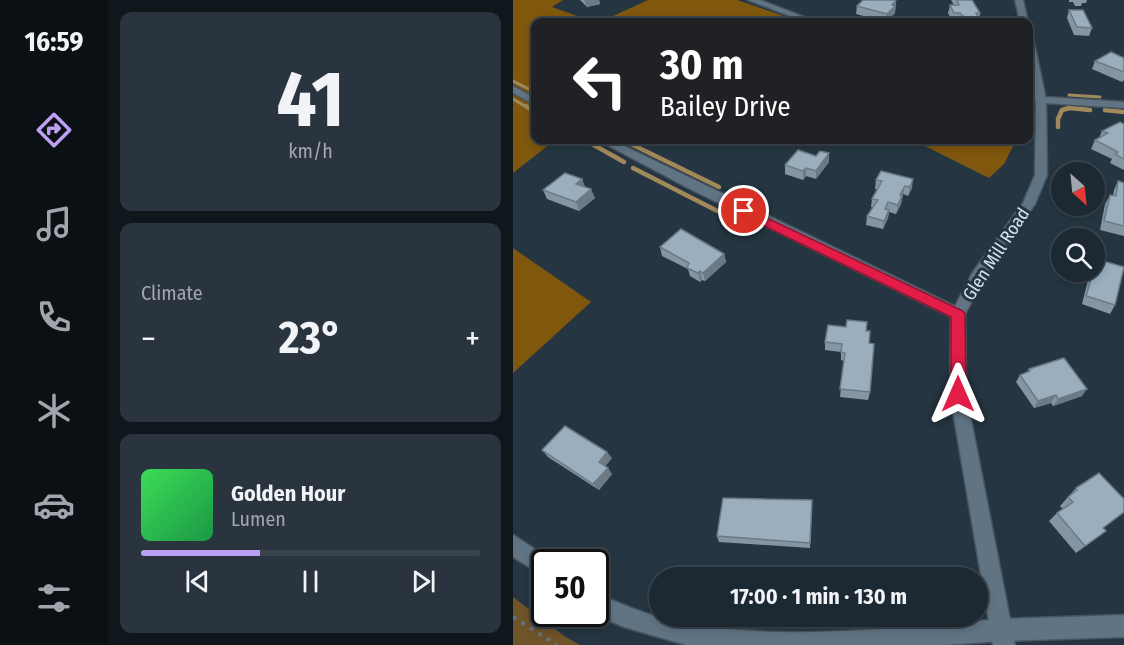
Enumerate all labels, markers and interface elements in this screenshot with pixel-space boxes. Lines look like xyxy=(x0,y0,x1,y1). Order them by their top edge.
text: 16:59 xyxy=(25,26,83,58)
text: 30 m xyxy=(660,40,744,90)
icon: left xyxy=(561,42,639,120)
text: 41 xyxy=(277,53,344,147)
text: Bailey Drive xyxy=(660,91,791,123)
icon: directions xyxy=(33,109,75,151)
text: km/h xyxy=(288,139,333,163)
north arrow xyxy=(1051,162,1105,216)
map controls xyxy=(1051,162,1105,282)
pin xyxy=(718,185,769,236)
icon: arrive xyxy=(727,194,760,227)
icon: music xyxy=(33,203,75,245)
street label: Glen Mill Road xyxy=(958,204,1034,304)
button: search xyxy=(1051,228,1105,282)
text: Climate xyxy=(141,281,203,305)
icon: phone xyxy=(33,296,75,338)
text: 23° xyxy=(279,311,342,365)
text: − xyxy=(141,319,156,359)
text: + xyxy=(465,319,480,359)
position arrow xyxy=(926,362,990,426)
icon: climate xyxy=(33,390,75,432)
text: Golden Hour xyxy=(231,480,345,507)
icon: car xyxy=(33,484,75,526)
text: Lumen xyxy=(231,507,286,531)
speed limit sign: 50 xyxy=(531,549,609,627)
icon: previous xyxy=(181,565,214,598)
icon: pause xyxy=(294,565,327,598)
icon: next xyxy=(407,565,440,598)
icon: filters xyxy=(33,577,75,619)
text: 17:00 · 1 min · 130 m xyxy=(730,583,907,610)

